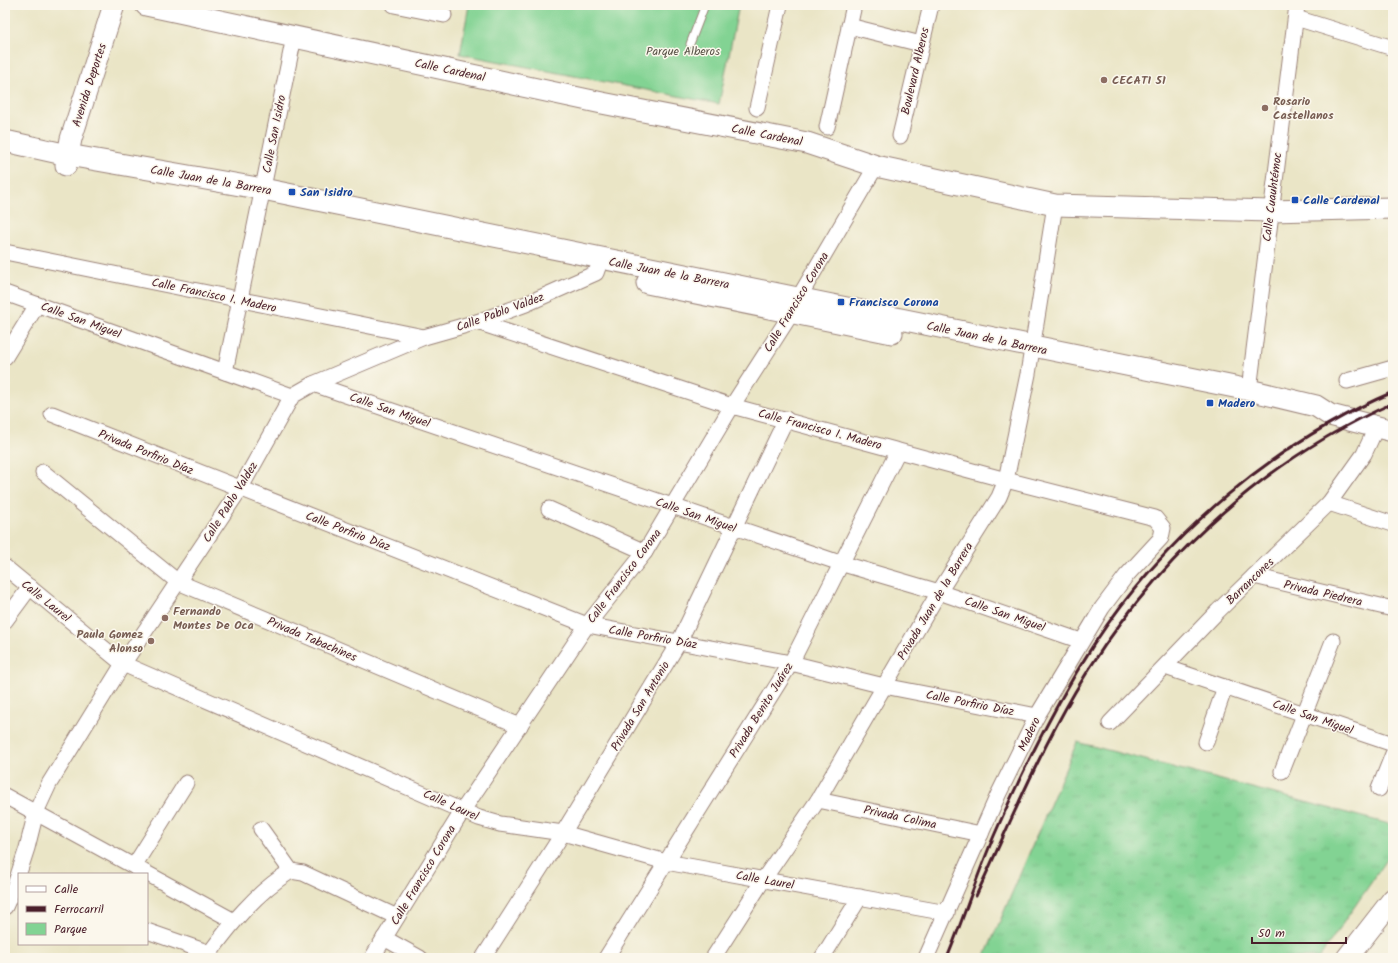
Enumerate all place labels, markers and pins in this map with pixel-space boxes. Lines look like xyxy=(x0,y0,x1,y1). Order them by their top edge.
place label: CECATI 51 xyxy=(1112,71,1166,90)
marker: CECATI 51 xyxy=(1099,75,1109,85)
place label: Rosario Castellanos xyxy=(1273,92,1334,125)
marker: Rosario Castellanos xyxy=(1260,103,1270,113)
place label: San Isidro xyxy=(300,183,353,202)
marker: San Isidro xyxy=(287,187,297,197)
place label: Calle Cardenal xyxy=(1303,191,1380,210)
marker: Calle Cardenal xyxy=(1290,195,1300,205)
place label: Francisco Corona xyxy=(849,293,939,312)
marker: Francisco Corona xyxy=(836,297,846,307)
place label: Madero xyxy=(1218,394,1256,413)
marker: Madero xyxy=(1205,398,1215,408)
place label: Fernando Montes De Oca xyxy=(173,602,254,635)
marker: Fernando Montes De Oca xyxy=(160,613,170,623)
place label: Paula Gomez Alonso xyxy=(76,625,144,658)
marker: Paula Gomez Alonso xyxy=(146,636,156,646)

